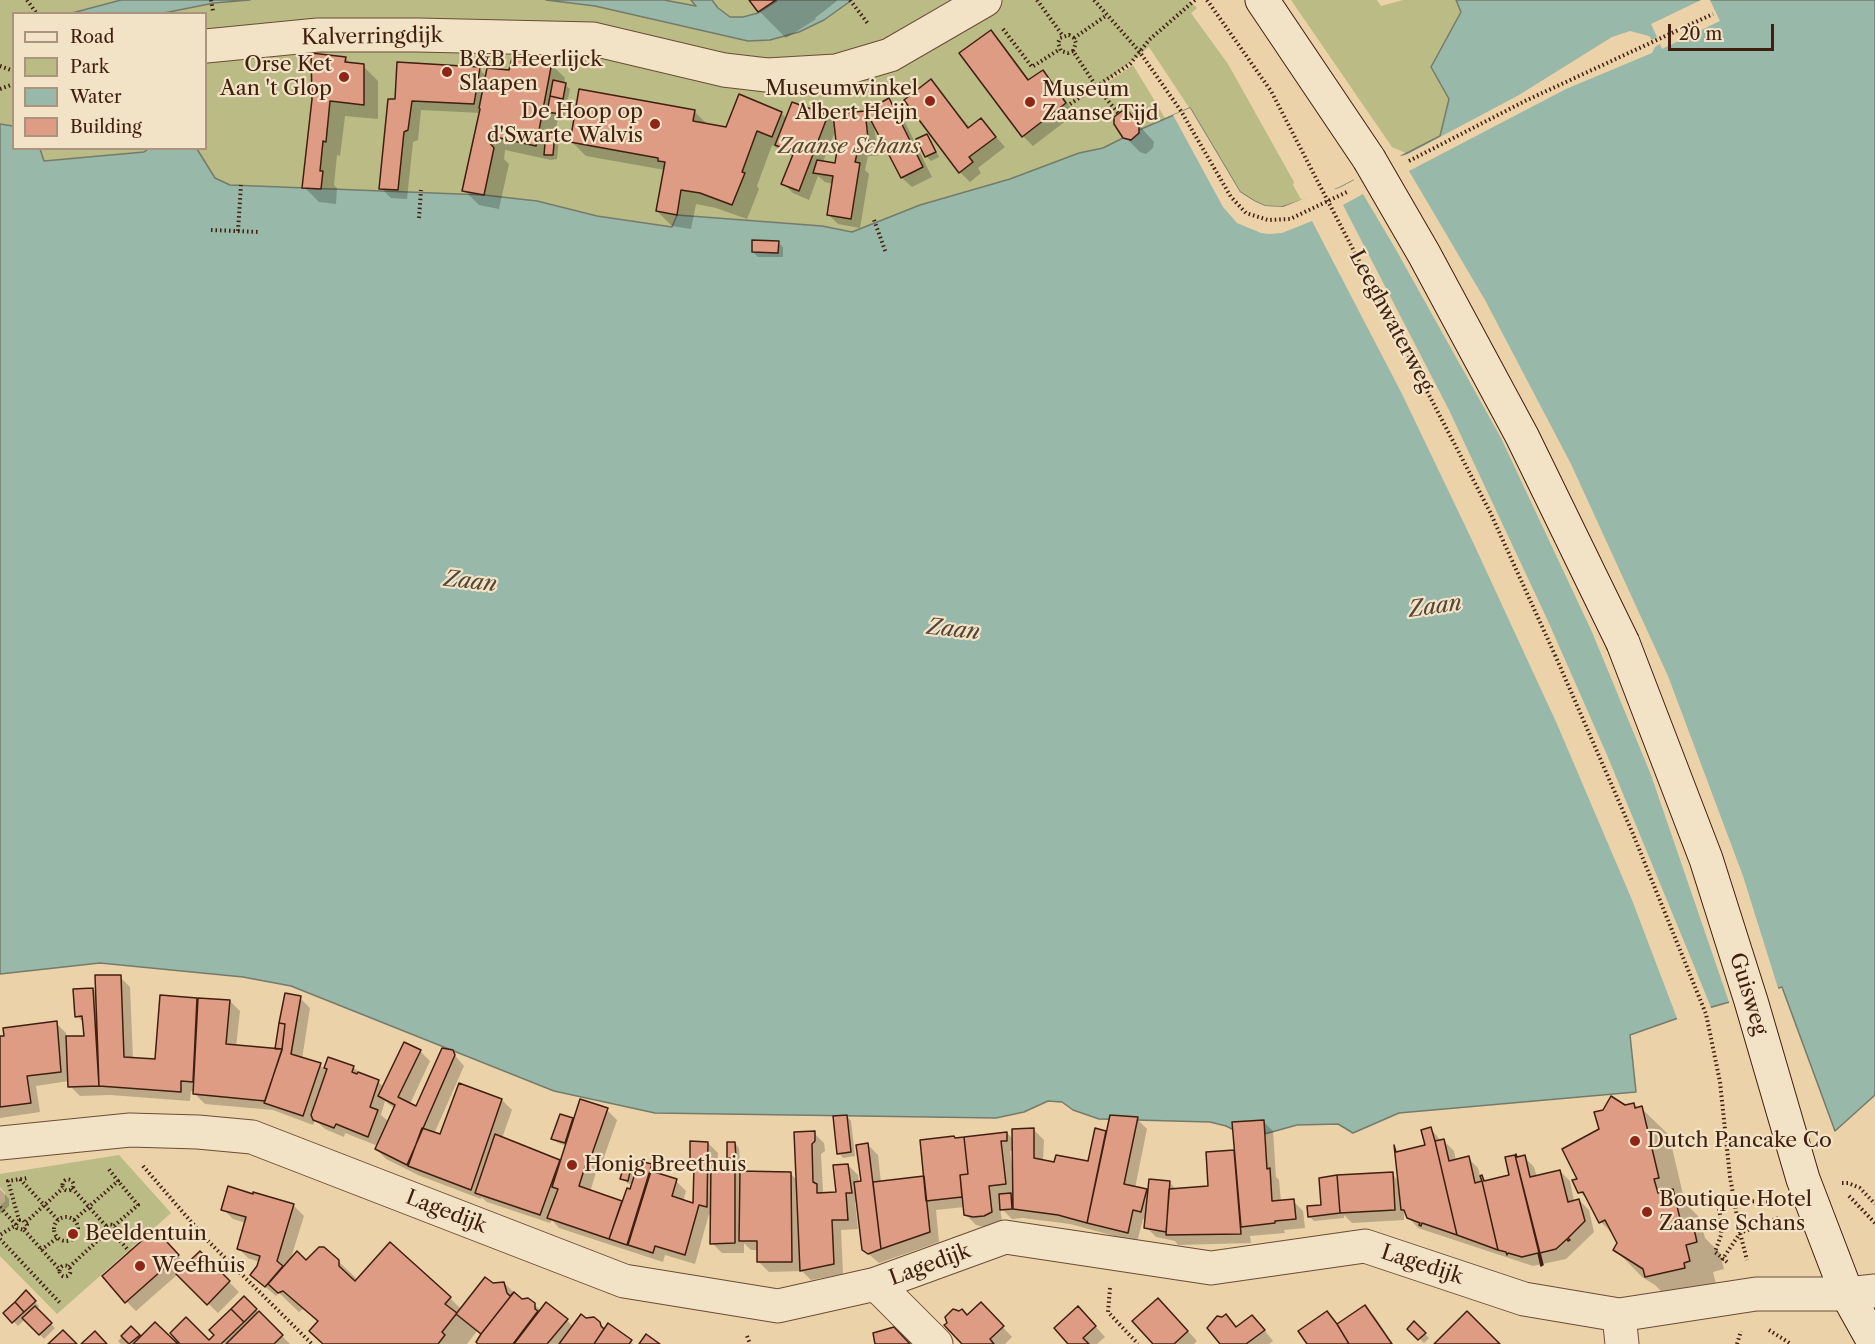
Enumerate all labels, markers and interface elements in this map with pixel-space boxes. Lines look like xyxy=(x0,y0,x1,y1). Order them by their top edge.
legend xyxy=(12,12,207,150)
scale bar xyxy=(1671,12,1778,50)
street label: Kalverringdijk xyxy=(301,23,443,51)
text: 20 m xyxy=(1679,23,1722,45)
text: Road xyxy=(70,26,115,48)
place label: B&B Heerlijck Slaapen xyxy=(459,47,602,97)
place label: Orse Ket Aan 't Glop xyxy=(220,52,332,102)
text: Park xyxy=(70,56,109,78)
marker: B&B Heerlijck Slaapen xyxy=(440,65,454,79)
marker: Orse Ket Aan 't Glop xyxy=(337,70,351,84)
place label: Museumwinkel Albert Heijn xyxy=(765,76,918,126)
place label: Museum Zaanse Tijd xyxy=(1042,77,1159,127)
text: Water xyxy=(70,86,122,108)
marker: Museumwinkel Albert Heijn xyxy=(923,94,937,108)
marker: Museum Zaanse Tijd xyxy=(1023,95,1037,109)
place label: De Hoop op d'Swarte Walvis xyxy=(487,99,643,149)
text: Building xyxy=(70,116,142,138)
marker: De Hoop op d'Swarte Walvis xyxy=(648,117,662,131)
park label: Zaanse Schans xyxy=(777,134,921,160)
street label: Leeghwaterweg xyxy=(1343,246,1439,396)
water label: Zaan xyxy=(442,566,498,598)
water label: Zaan xyxy=(1406,590,1464,624)
water label: Zaan xyxy=(925,614,981,646)
street label: Guisweg xyxy=(1724,950,1772,1038)
place label: Dutch Pancake Co xyxy=(1647,1128,1832,1154)
marker: Dutch Pancake Co xyxy=(1628,1134,1642,1148)
place label: Honig Breethuis xyxy=(584,1152,746,1178)
marker: Honig Breethuis xyxy=(565,1158,579,1172)
street label: Lagedijk xyxy=(402,1185,490,1239)
place label: Boutique Hotel Zaanse Schans xyxy=(1659,1187,1812,1237)
marker: Boutique Hotel Zaanse Schans xyxy=(1640,1205,1654,1219)
place label: Beeldentuin xyxy=(85,1221,207,1247)
marker: Beeldentuin xyxy=(66,1227,80,1241)
street label: Lagedijk xyxy=(886,1239,974,1291)
street label: Lagedijk xyxy=(1378,1240,1466,1290)
place label: Weefhuis xyxy=(152,1253,245,1279)
marker: Weefhuis xyxy=(133,1259,147,1273)

